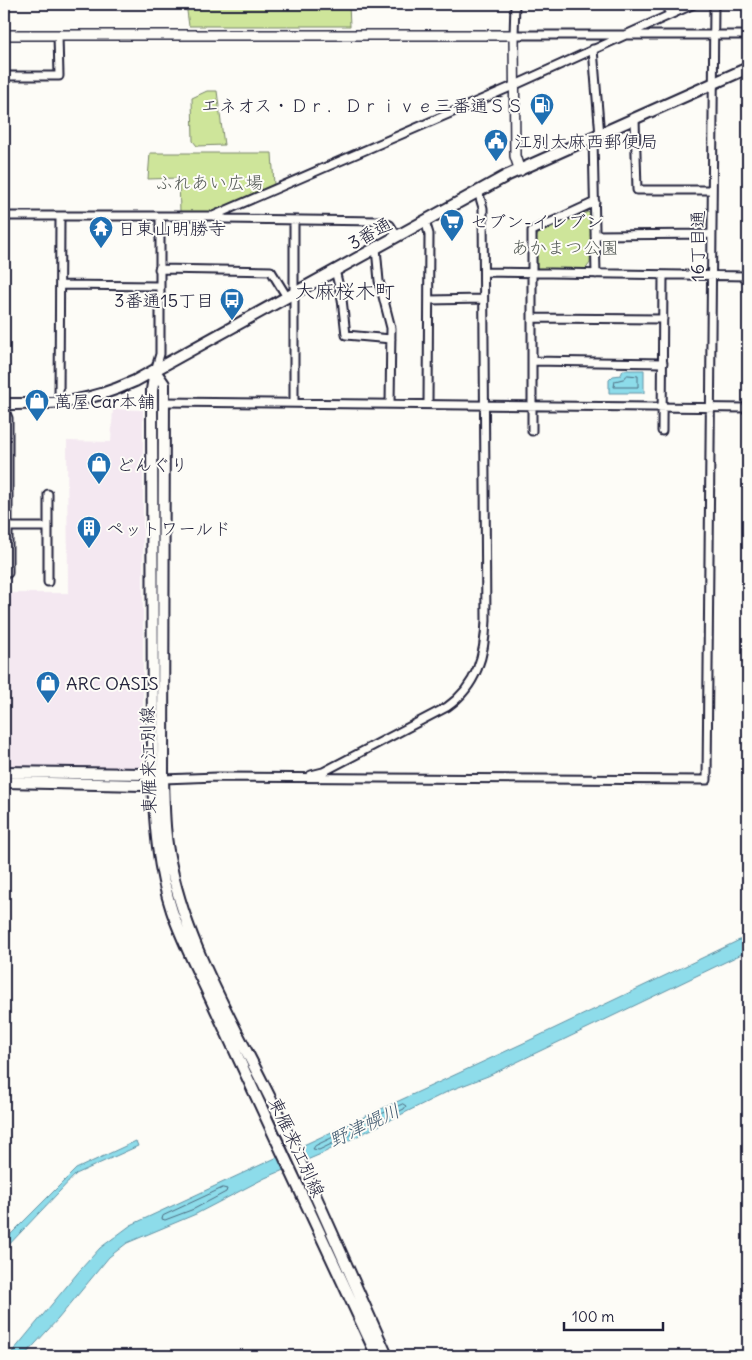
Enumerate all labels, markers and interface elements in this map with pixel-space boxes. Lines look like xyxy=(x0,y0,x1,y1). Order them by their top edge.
fuel station icon: エネオス・Ｄｒ．Ｄｒｉｖｅ三番通ＳＳ xyxy=(529,92,555,126)
place label: エネオス・Ｄｒ．Ｄｒｉｖｅ三番通ＳＳ xyxy=(201,94,524,117)
public building icon: 江別大麻西郵便局 xyxy=(483,128,509,162)
place label: 江別大麻西郵便局 xyxy=(514,130,658,153)
park label: ふれあい広場 xyxy=(155,171,263,194)
supermarket icon: セブン-イレブン xyxy=(439,208,465,242)
place label: セブン-イレブン xyxy=(470,210,604,233)
street label: 16丁目通 xyxy=(686,210,709,282)
street label: 3番通 xyxy=(344,212,396,254)
temple icon: 日東山明勝寺 xyxy=(88,215,114,249)
place label: 日東山明勝寺 xyxy=(118,217,226,240)
park label: あかまつ公園 xyxy=(511,236,619,259)
district label: 大麻桜木町 xyxy=(295,278,395,303)
bus stop icon: 3番通15丁目 xyxy=(219,287,245,321)
place label: 3番通15丁目 xyxy=(114,289,214,312)
shop icon: 萬屋Car本舗 xyxy=(24,388,50,422)
place label: 萬屋Car本舗 xyxy=(54,390,155,413)
shop icon: どんぐり xyxy=(86,451,112,485)
place label: どんぐり xyxy=(116,453,188,476)
building icon: ペットワールド xyxy=(76,515,102,549)
place label: ペットワールド xyxy=(106,517,231,540)
shop icon: ARC OASIS xyxy=(35,670,61,704)
place label: ARC OASIS xyxy=(66,672,158,695)
street label: 東雁来江別線 xyxy=(136,706,160,814)
street label: 東雁来江別線 xyxy=(264,1093,330,1201)
water label: 野津幌川 xyxy=(324,1098,404,1152)
scale bar xyxy=(564,1300,663,1332)
text: 100 m xyxy=(572,1307,614,1326)

